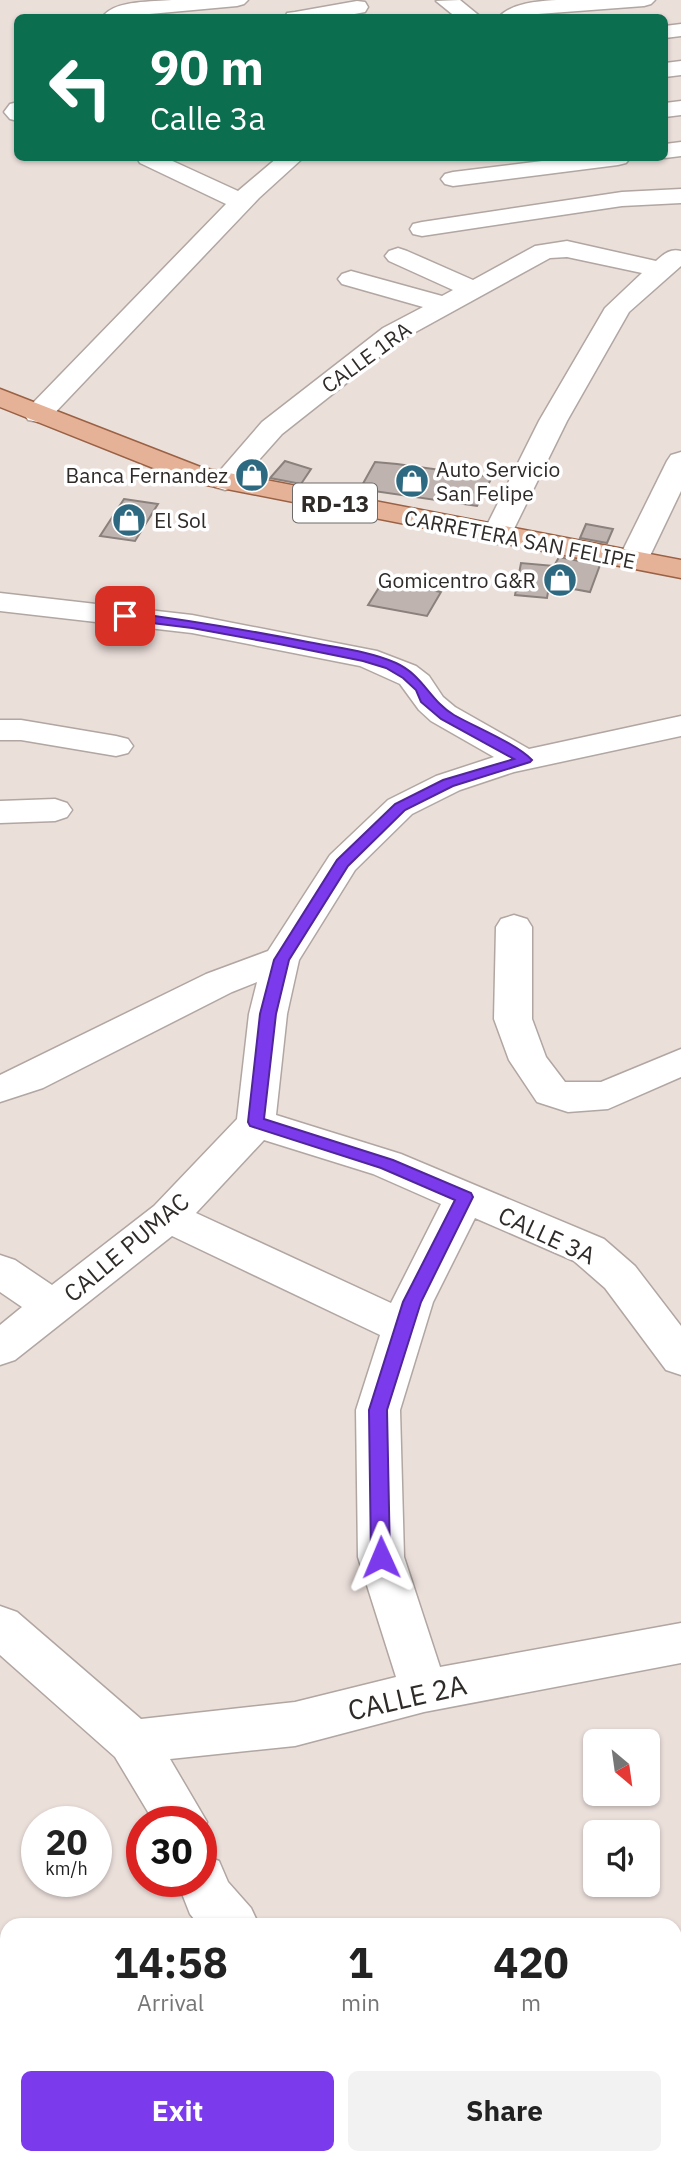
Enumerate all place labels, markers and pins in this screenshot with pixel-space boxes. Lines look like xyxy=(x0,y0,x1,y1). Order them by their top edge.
place label: Auto Servicio San Felipe xyxy=(436,455,560,507)
shop icon: Banca Fernandez xyxy=(233,456,271,494)
place label: Banca Fernandez xyxy=(66,461,228,489)
shop icon: Auto Servicio San Felipe xyxy=(393,462,431,500)
shop icon: El Sol xyxy=(110,501,148,539)
place label: El Sol xyxy=(154,506,207,534)
shop icon: Gomicentro G&R xyxy=(541,561,579,599)
place label: Gomicentro G&R xyxy=(378,566,536,594)
pin xyxy=(95,586,155,646)

